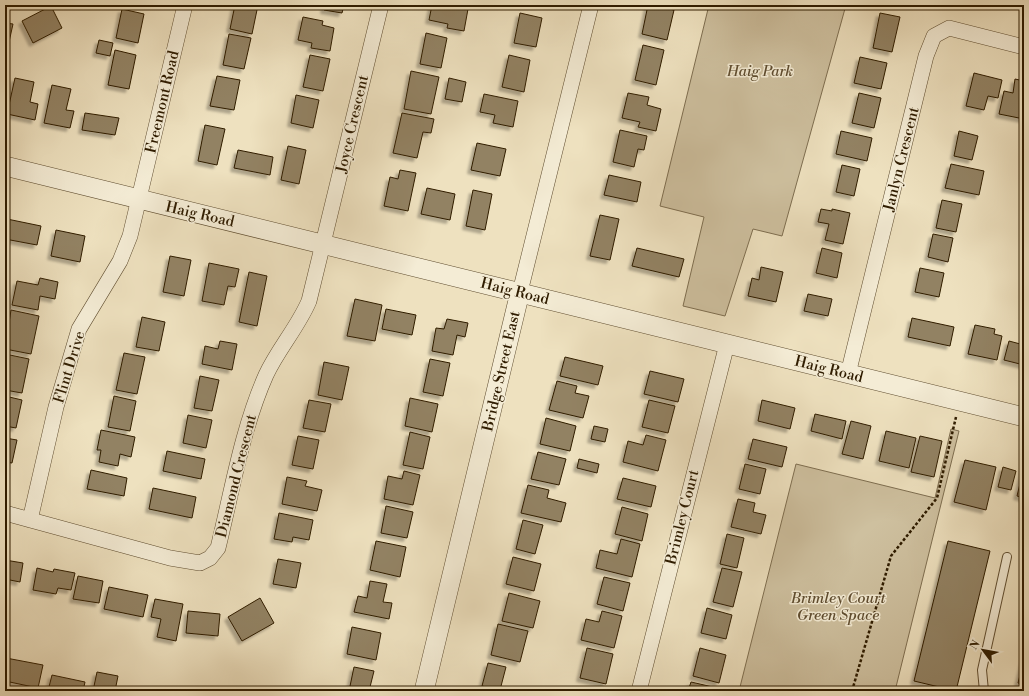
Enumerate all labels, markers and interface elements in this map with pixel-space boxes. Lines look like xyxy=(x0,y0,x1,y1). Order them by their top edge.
street label: Freemont Road xyxy=(141,48,184,155)
park label: Haig Park xyxy=(726,62,793,81)
street label: Joyce Crescent xyxy=(332,73,373,176)
street label: Janlyn Crescent xyxy=(879,104,924,214)
street label: Haig Road xyxy=(164,197,237,232)
street label: Haig Road xyxy=(479,274,552,309)
street label: Bridge Street East xyxy=(478,308,525,434)
street label: Flint Drive xyxy=(49,329,89,406)
street label: Haig Road xyxy=(793,352,866,387)
street label: Diamond Crescent xyxy=(212,412,261,540)
street label: Brimley Court xyxy=(661,467,704,568)
park label: Brimley Court Green Space xyxy=(790,589,886,625)
north arrow xyxy=(963,630,1003,670)
text: N xyxy=(967,638,984,653)

